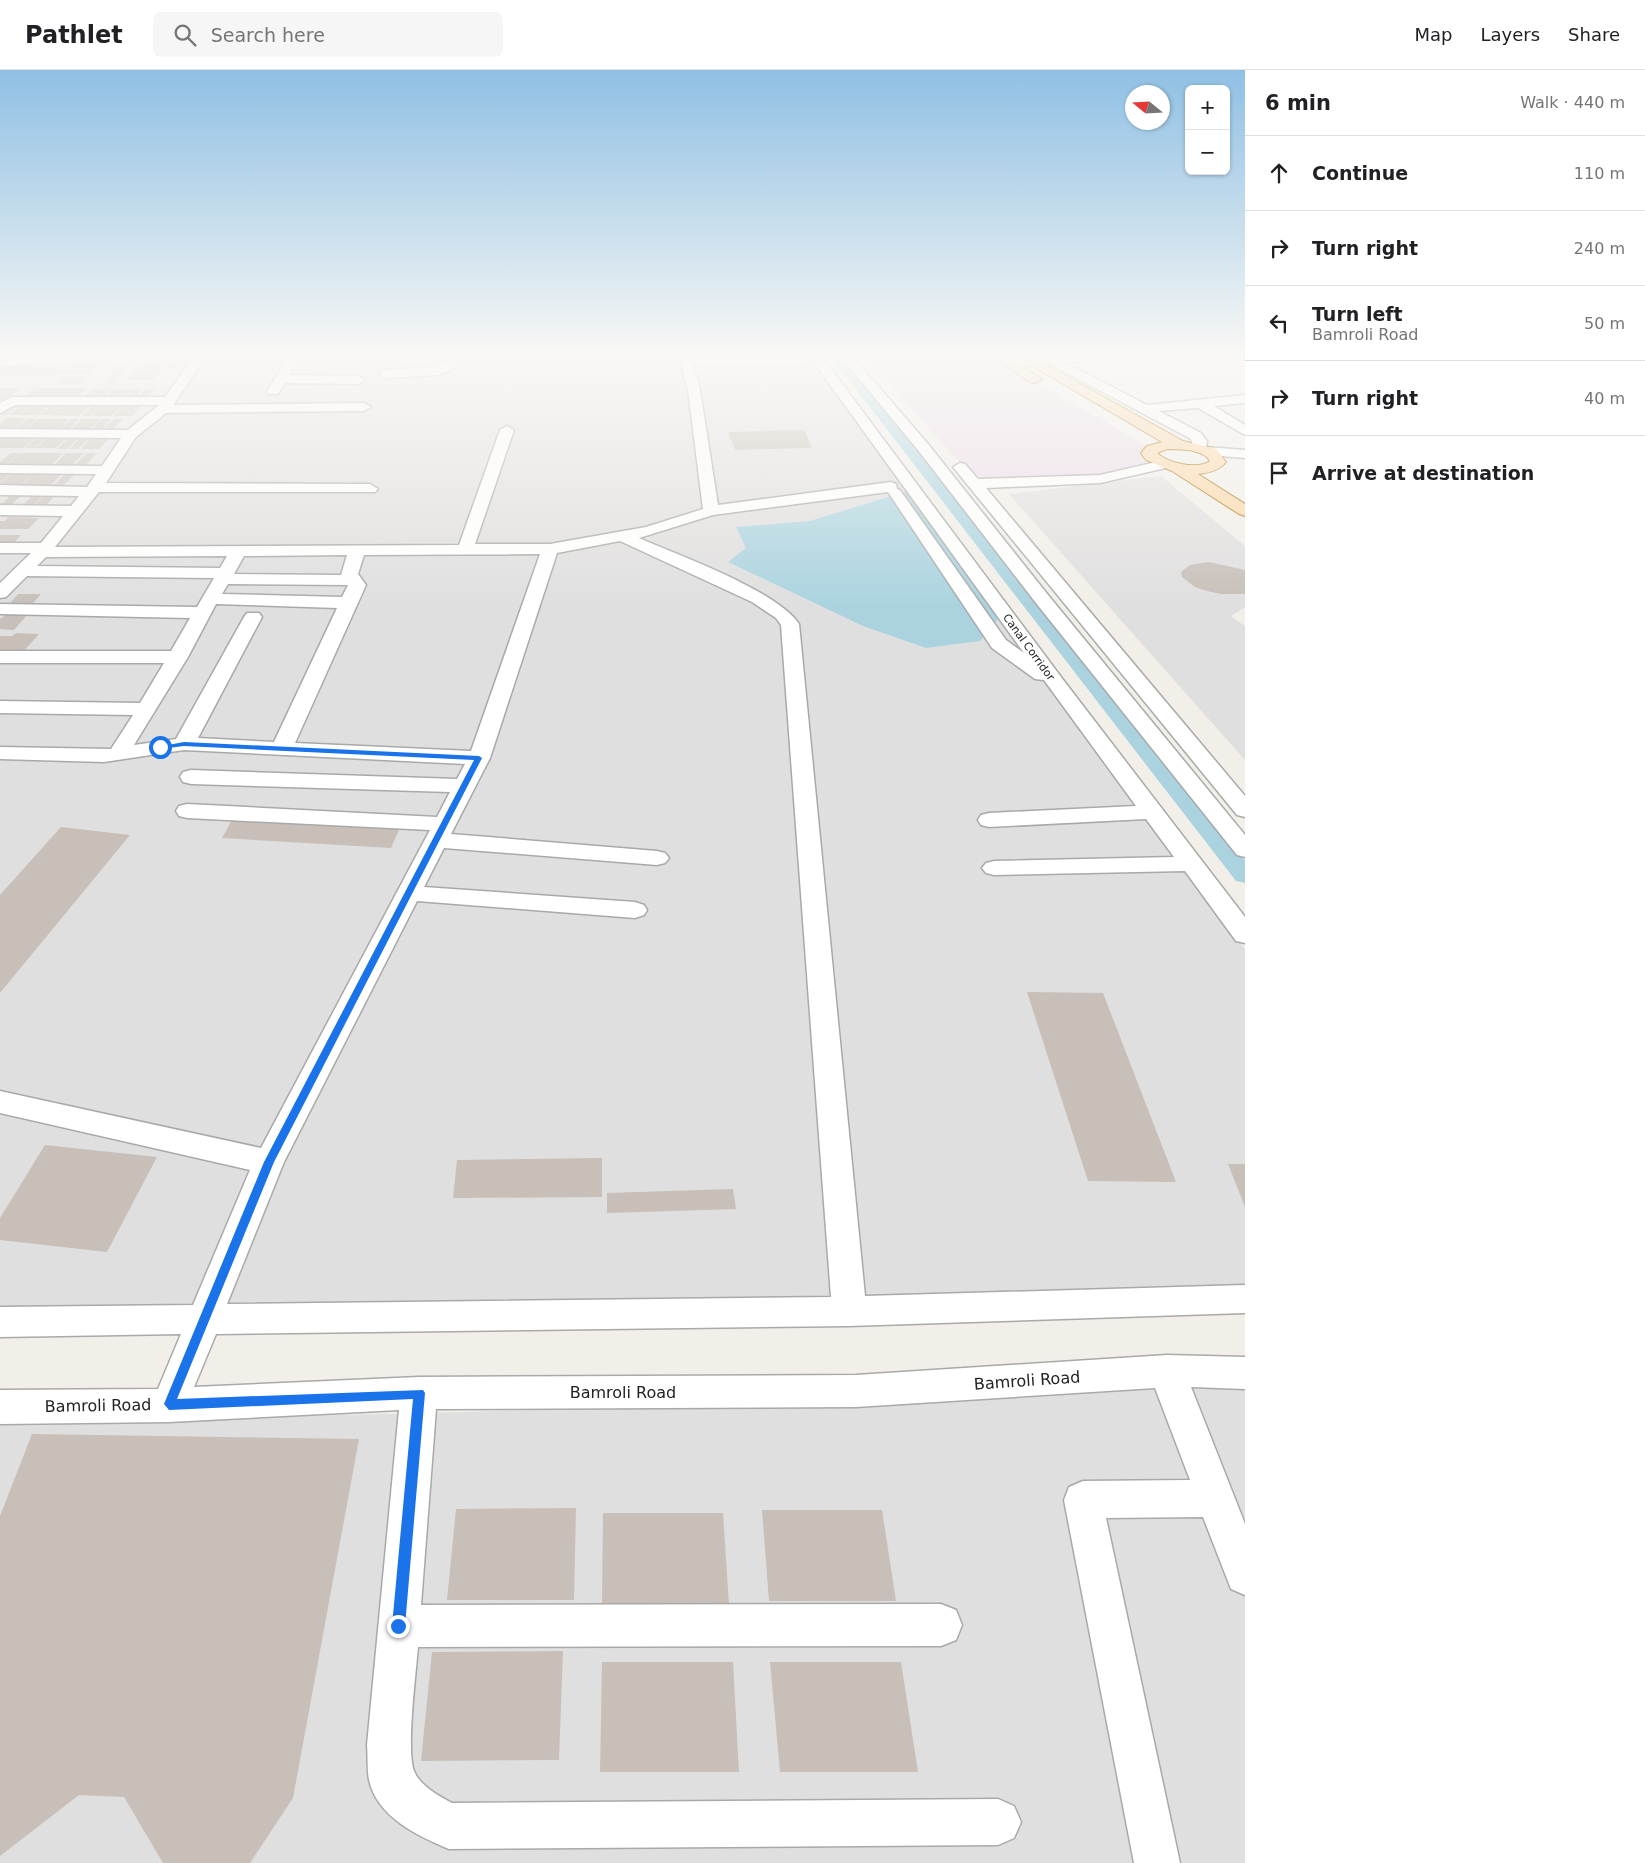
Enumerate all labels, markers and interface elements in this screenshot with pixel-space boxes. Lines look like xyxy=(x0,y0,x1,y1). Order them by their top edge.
search box xyxy=(153,12,503,57)
text: Pathlet xyxy=(25,21,123,49)
icon: search xyxy=(171,21,199,49)
text: Search here xyxy=(211,24,325,46)
text: Map xyxy=(1414,24,1452,45)
text: Layers xyxy=(1480,24,1540,45)
text: Share xyxy=(1568,24,1620,45)
north arrow xyxy=(1125,85,1170,130)
map controls xyxy=(1185,85,1230,175)
button: + xyxy=(1185,85,1230,130)
text: 6 min xyxy=(1265,91,1331,115)
text: Walk · 440 m xyxy=(1520,93,1625,112)
button: − xyxy=(1185,130,1230,175)
icon: ahead xyxy=(1265,159,1293,187)
text: Continue xyxy=(1312,162,1408,184)
text: 110 m xyxy=(1574,164,1625,183)
icon: right xyxy=(1265,234,1293,262)
text: Turn right xyxy=(1312,237,1418,259)
text: 240 m xyxy=(1574,239,1625,258)
text: Turn left xyxy=(1312,303,1403,325)
icon: left xyxy=(1265,309,1293,337)
text: 50 m xyxy=(1584,314,1625,333)
text: Bamroli Road xyxy=(1312,325,1419,344)
icon: right xyxy=(1265,384,1293,412)
text: Turn right xyxy=(1312,387,1418,409)
text: 40 m xyxy=(1584,389,1625,408)
icon: arrive xyxy=(1265,459,1293,487)
text: Arrive at destination xyxy=(1312,462,1534,484)
street label: Canal Corridor xyxy=(1000,611,1057,684)
route start xyxy=(149,736,172,759)
street label: Bamroli Road xyxy=(973,1367,1081,1394)
street label: Bamroli Road xyxy=(570,1383,676,1402)
street label: Bamroli Road xyxy=(45,1395,151,1416)
route end xyxy=(387,1615,410,1638)

